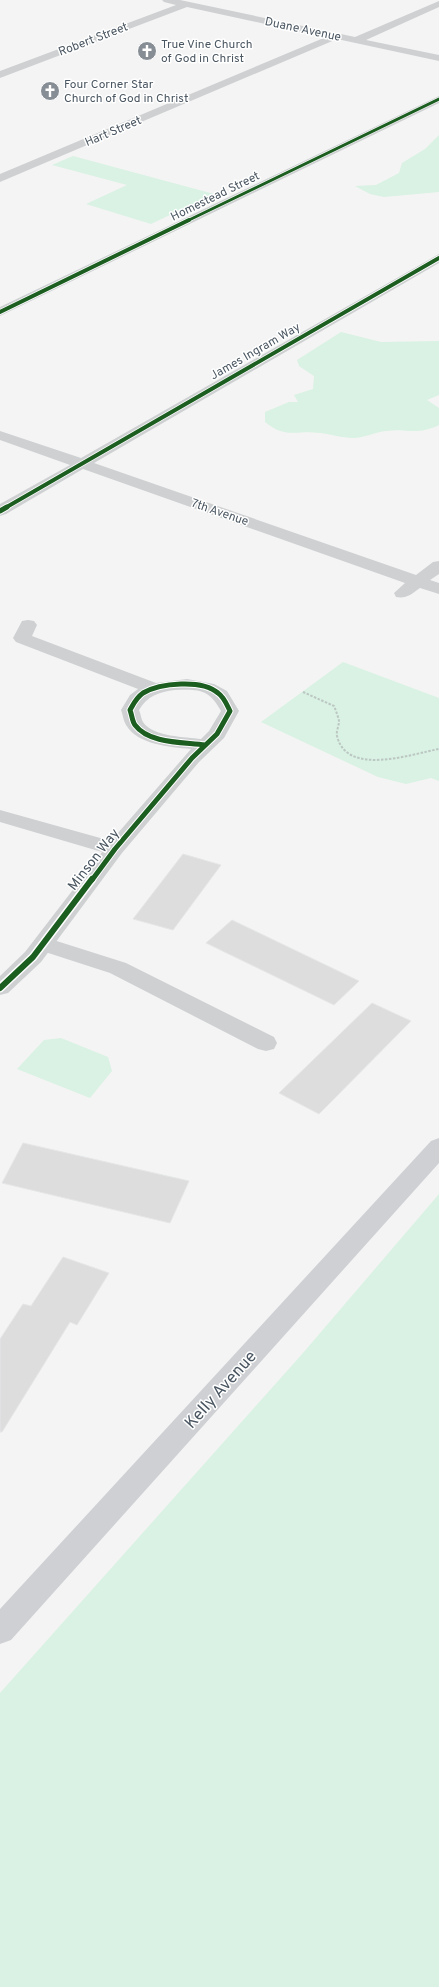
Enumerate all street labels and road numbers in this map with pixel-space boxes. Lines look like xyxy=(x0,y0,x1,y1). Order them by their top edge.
street label: Duane Avenue xyxy=(263,14,342,46)
street label: Robert Street xyxy=(56,19,130,61)
street label: Hart Street xyxy=(83,113,144,151)
street label: Homestead Street xyxy=(168,168,263,225)
street label: James Ingram Way xyxy=(208,320,303,384)
street label: 7th Avenue xyxy=(189,496,250,530)
street label: Minson Way xyxy=(65,826,124,894)
street label: Kelly Avenue xyxy=(181,1347,262,1434)

